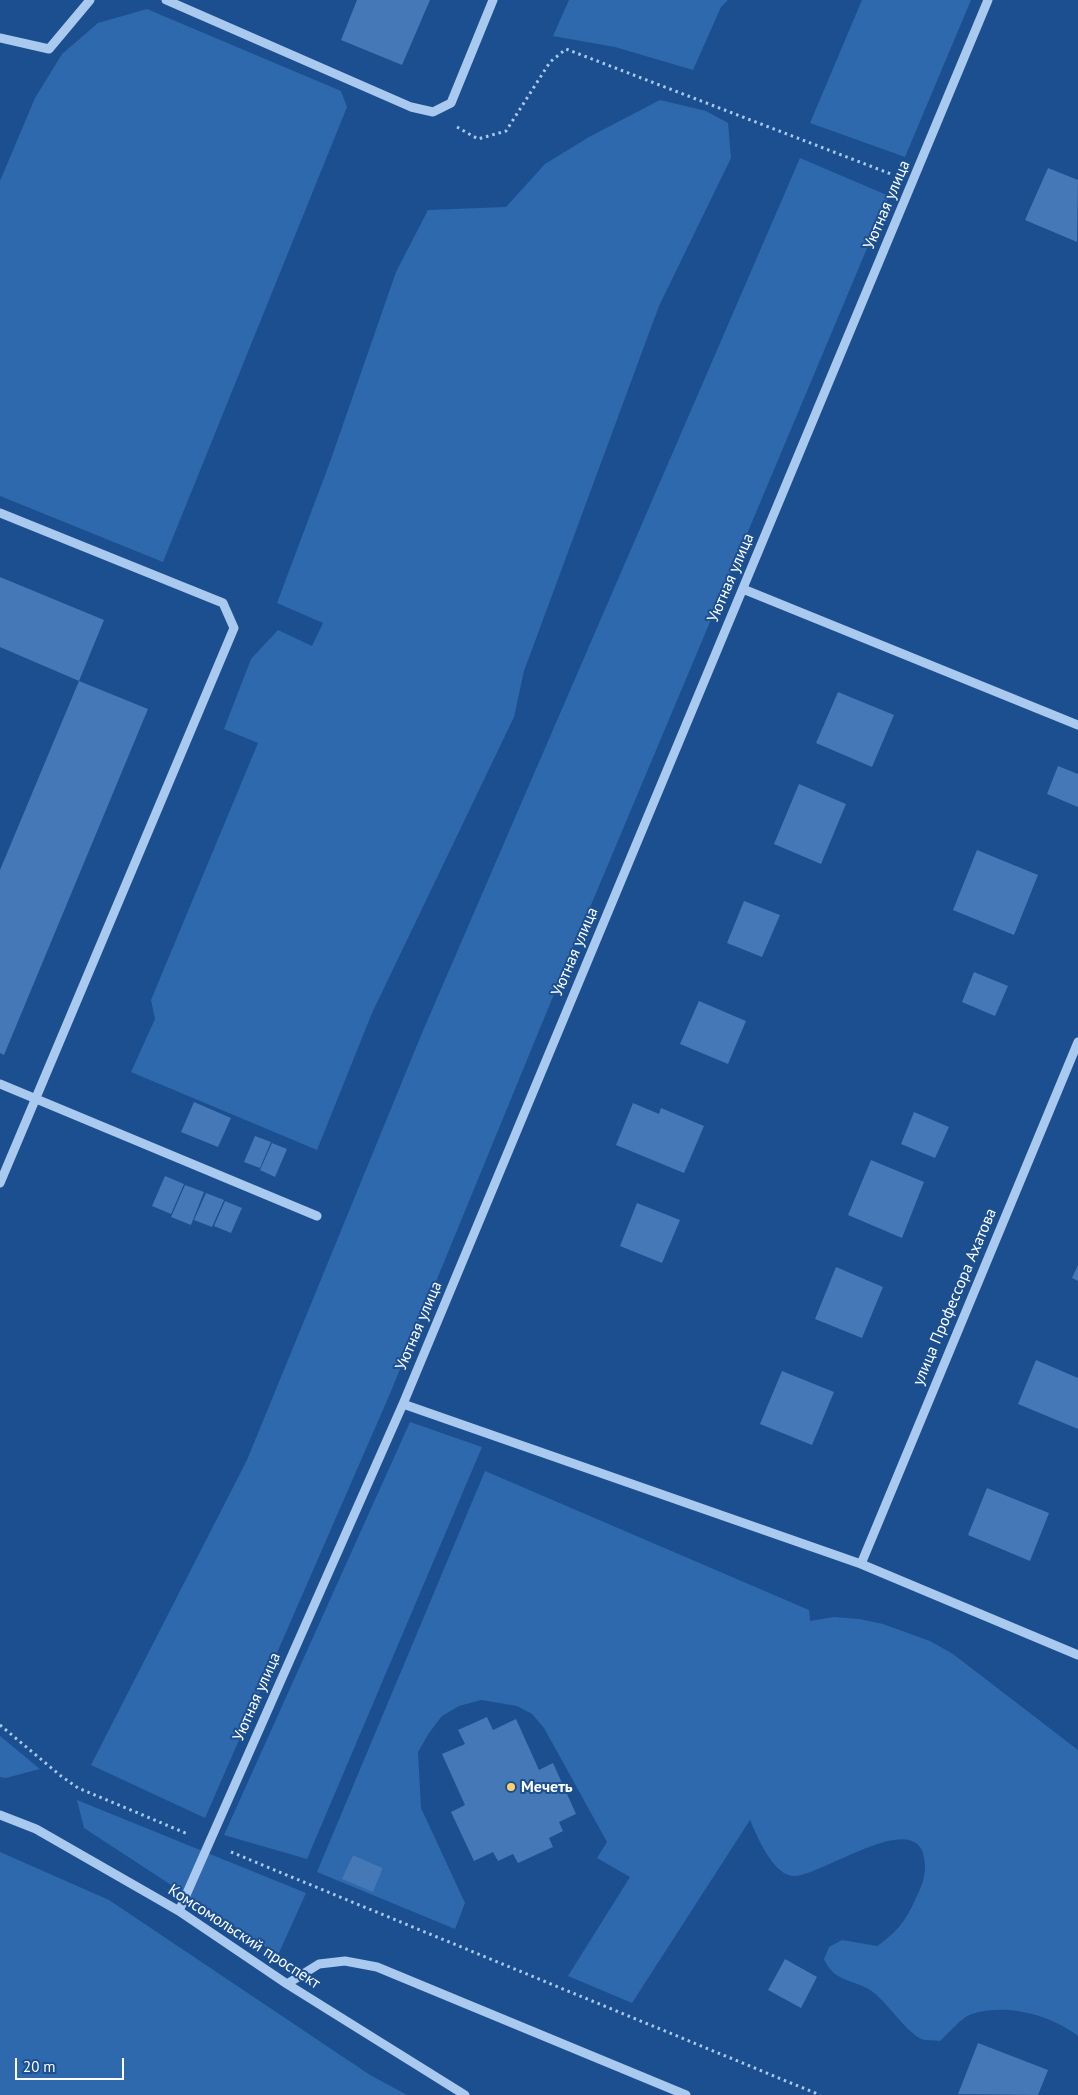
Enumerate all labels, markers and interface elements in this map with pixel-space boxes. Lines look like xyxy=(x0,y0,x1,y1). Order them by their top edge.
street label: Уютная улица xyxy=(860,158,914,252)
street label: Уютная улица xyxy=(704,531,758,625)
street label: Уютная улица xyxy=(548,905,602,999)
street label: улица Профессора Ахатова xyxy=(909,1206,1001,1388)
street label: Уютная улица xyxy=(392,1279,446,1373)
street label: Уютная улица xyxy=(229,1650,285,1744)
place label: Мечеть xyxy=(521,1777,573,1797)
marker: Мечеть xyxy=(505,1781,517,1793)
street label: Комсомольский проспект xyxy=(164,1881,324,1993)
scale bar xyxy=(18,2048,126,2080)
text: 20 m xyxy=(23,2057,56,2076)

